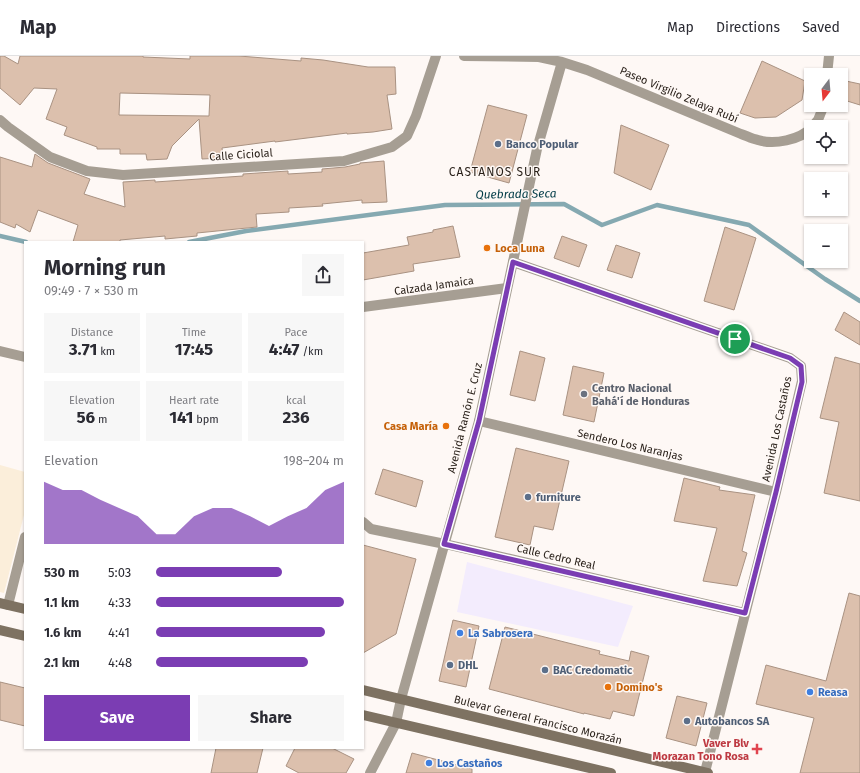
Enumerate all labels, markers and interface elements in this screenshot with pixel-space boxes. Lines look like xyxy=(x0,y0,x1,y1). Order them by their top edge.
text: Map xyxy=(20,16,57,39)
text: Map xyxy=(667,19,694,36)
text: Directions xyxy=(716,19,780,36)
text: Saved xyxy=(802,19,840,36)
street label: Paseo Virgilio Zelaya Rubí xyxy=(618,64,740,126)
north arrow xyxy=(804,68,848,112)
map controls xyxy=(804,68,848,268)
button: locate xyxy=(804,120,848,164)
place label: Banco Popular xyxy=(506,138,579,151)
marker: Banco Popular xyxy=(493,139,503,149)
street label: Calle Ciciolal xyxy=(209,146,273,164)
district label: CASTANOS SUR xyxy=(449,165,541,179)
button: + xyxy=(804,172,848,216)
water label: Quebrada Seca xyxy=(475,186,557,202)
button: − xyxy=(804,224,848,268)
place label: Loca Luna xyxy=(495,242,545,255)
marker: Loca Luna xyxy=(482,243,492,253)
text: Morning run xyxy=(44,254,166,281)
button: share xyxy=(302,254,344,296)
street label: Calzada Jamaica xyxy=(393,274,475,298)
text: 09:49 · 7 × 530 m xyxy=(44,283,138,298)
pin xyxy=(718,322,752,356)
text: Distance xyxy=(71,326,113,339)
text: Time xyxy=(182,326,206,339)
text: Pace xyxy=(285,326,307,339)
icon: arrive xyxy=(724,328,746,350)
text: 3.71 xyxy=(69,339,97,360)
text: 17:45 xyxy=(175,339,213,360)
text: 4:47 xyxy=(269,339,299,360)
text: km xyxy=(97,345,115,358)
text: /km xyxy=(299,345,323,358)
street label: Avenida Ramón E. Cruz xyxy=(445,361,485,475)
street label: Avenida Los Castaños xyxy=(759,375,795,483)
place label: Centro Nacional Bahá'í de Honduras xyxy=(592,382,690,408)
marker: Centro Nacional Bahá'í de Honduras xyxy=(579,389,589,399)
text: Elevation xyxy=(69,394,115,407)
text: Heart rate xyxy=(169,394,219,407)
text: kcal xyxy=(286,394,306,407)
text: 56 xyxy=(76,407,95,428)
text: 141 xyxy=(169,407,193,428)
text: 236 xyxy=(282,407,310,428)
text: m xyxy=(95,413,108,426)
text: bpm xyxy=(193,413,219,426)
place label: Casa María xyxy=(384,420,438,433)
marker: Casa María xyxy=(441,421,451,431)
street label: Sendero Los Naranjas xyxy=(576,427,684,463)
text: Elevation xyxy=(44,453,98,468)
text: 198–204 m xyxy=(283,453,344,468)
place label: furniture xyxy=(536,491,581,504)
marker: furniture xyxy=(523,492,533,502)
street label: Calle Cedro Real xyxy=(515,542,597,572)
text: 530 m xyxy=(44,565,79,580)
text: 5:03 xyxy=(108,565,131,580)
text: 1.1 km xyxy=(44,595,79,610)
text: 4:33 xyxy=(108,595,131,610)
text: 1.6 km xyxy=(44,625,82,640)
text: 4:41 xyxy=(108,625,130,640)
place label: La Sabrosera xyxy=(468,627,533,640)
marker: La Sabrosera xyxy=(455,628,465,638)
text: 2.1 km xyxy=(44,655,80,670)
text: 4:48 xyxy=(108,655,132,670)
place label: DHL xyxy=(458,659,478,672)
marker: DHL xyxy=(445,660,455,670)
place label: BAC Credomatic xyxy=(553,664,633,677)
marker: BAC Credomatic xyxy=(540,665,550,675)
place label: Domino's xyxy=(616,681,663,694)
marker: Domino's xyxy=(603,682,613,692)
place label: Reasa xyxy=(818,686,848,699)
marker: Reasa xyxy=(805,687,815,697)
street label: Bulevar General Francisco Morazán xyxy=(453,693,623,747)
button: Save xyxy=(44,695,190,741)
button: Share xyxy=(198,695,344,741)
place label: Autobancos SA xyxy=(694,715,770,728)
marker: Autobancos SA xyxy=(682,716,692,726)
place label: Vaver Blv Morazan Tono Rosa xyxy=(653,737,749,763)
marker: Vaver Blv Morazan Tono Rosa xyxy=(752,744,762,754)
place label: Los Castaños xyxy=(437,757,503,770)
marker: Los Castaños xyxy=(424,758,434,768)

